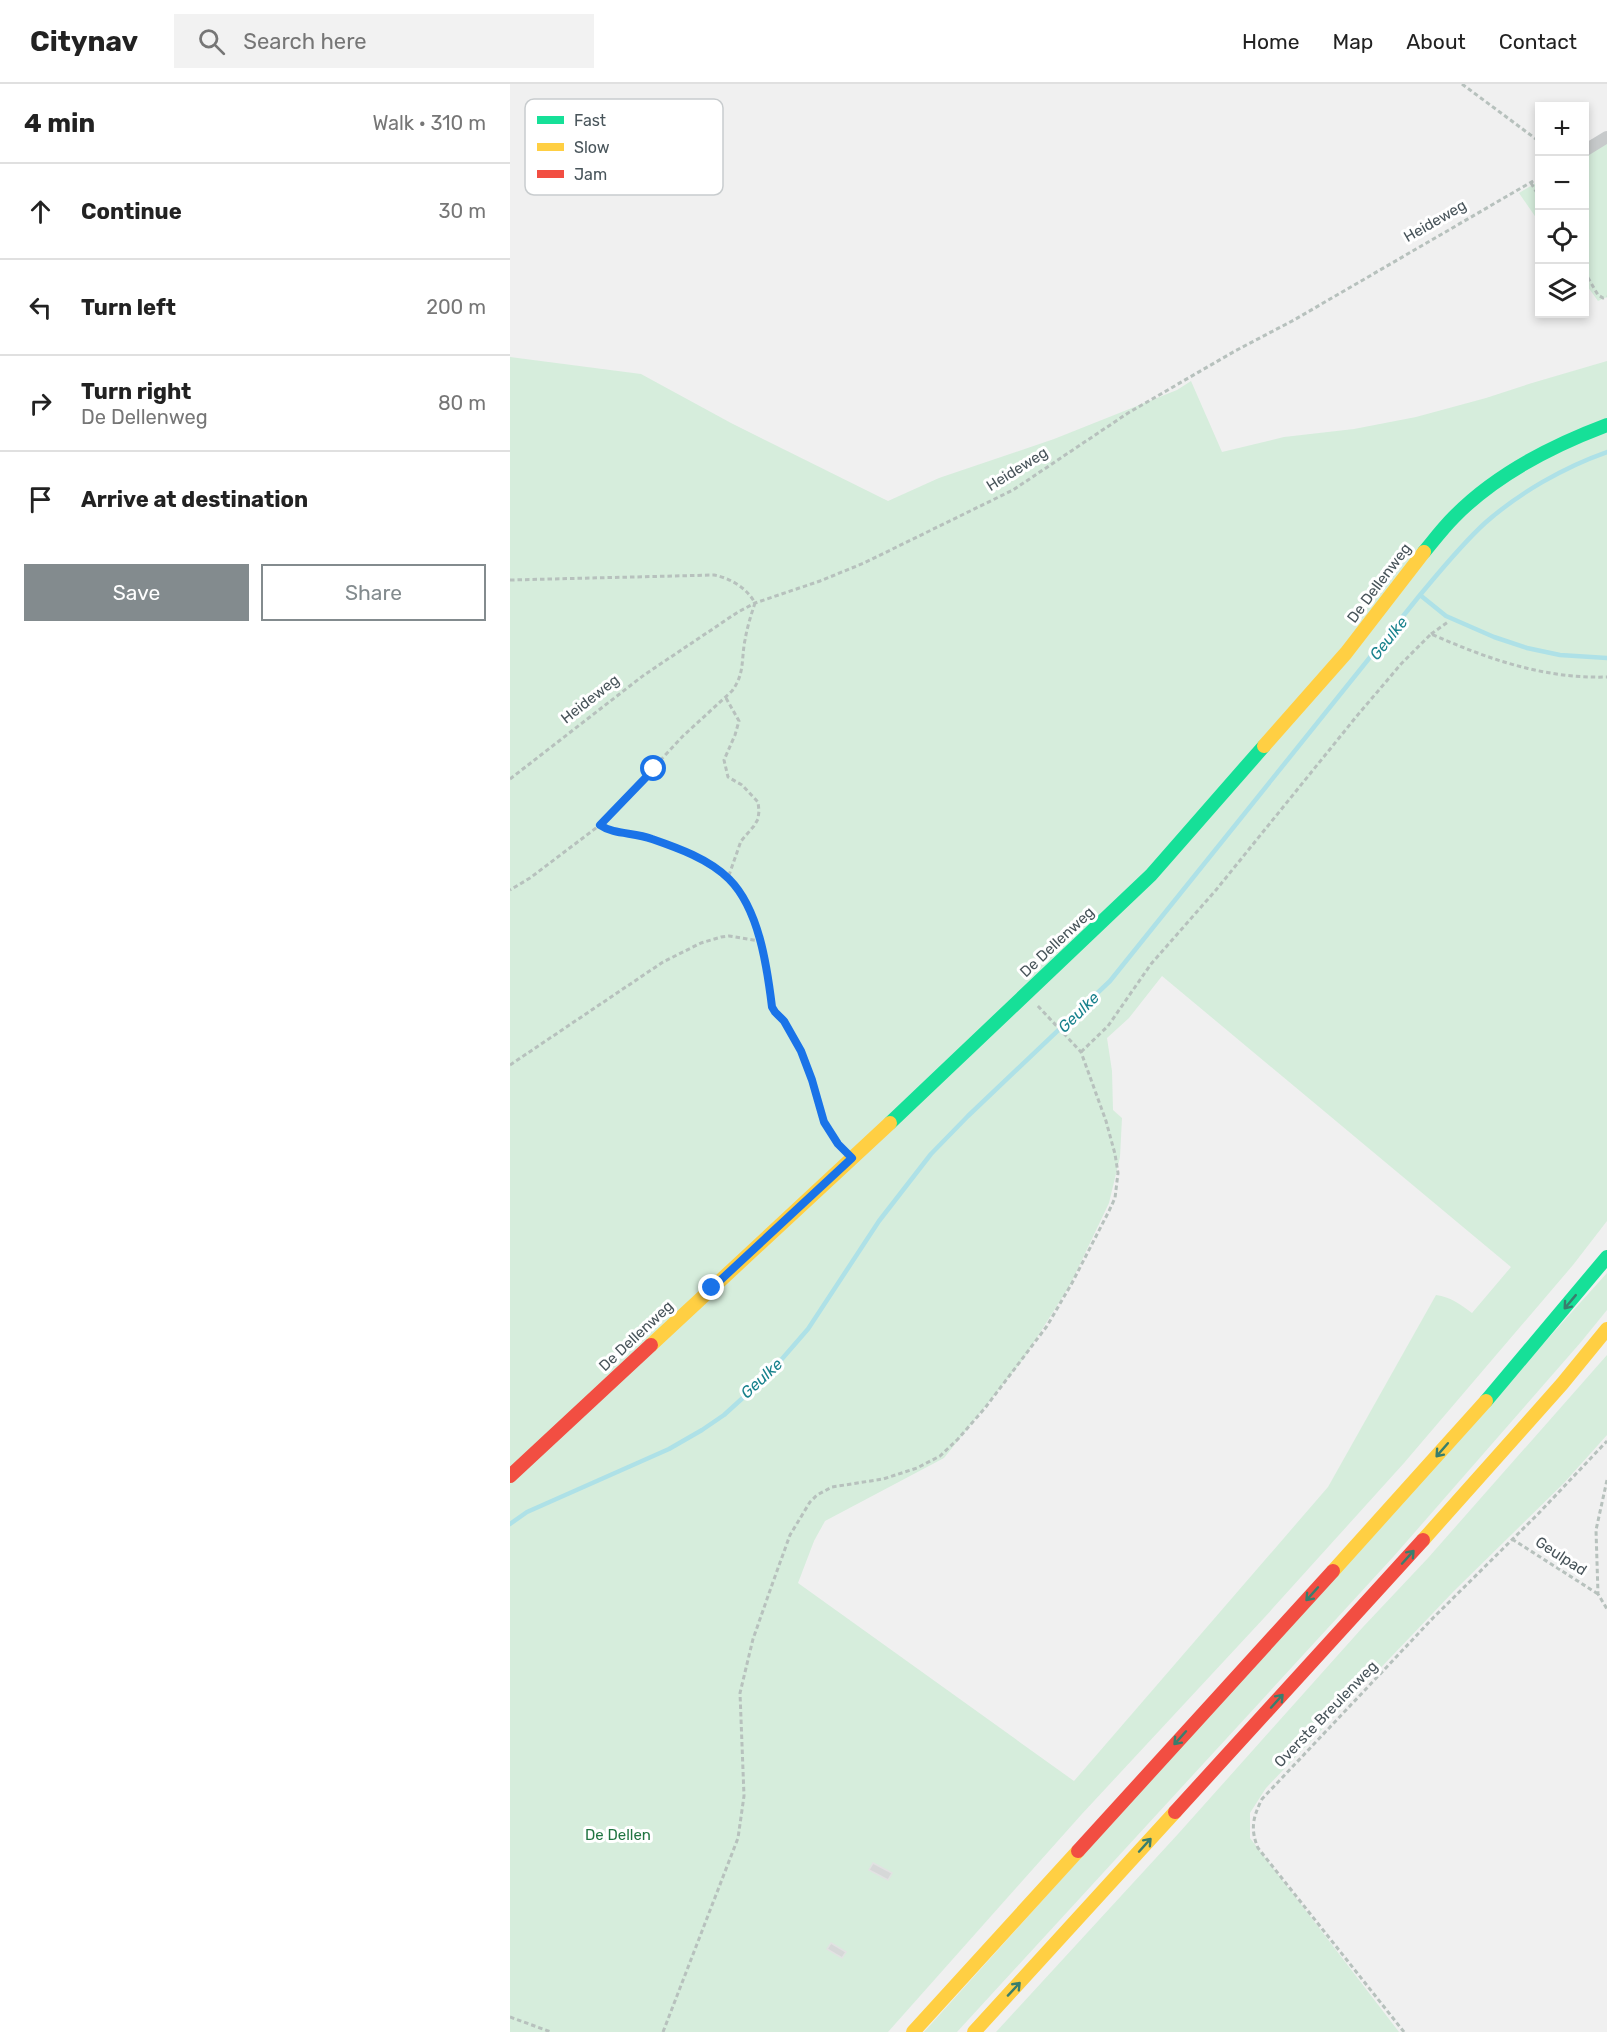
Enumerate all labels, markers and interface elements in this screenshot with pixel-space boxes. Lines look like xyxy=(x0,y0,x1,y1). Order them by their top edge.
search box xyxy=(174,14,594,68)
text: Citynav xyxy=(30,25,138,58)
icon: search xyxy=(195,25,228,58)
text: Search here xyxy=(243,28,367,55)
text: Home xyxy=(1242,29,1299,54)
text: Map xyxy=(1332,29,1373,54)
text: About xyxy=(1406,29,1466,54)
text: Contact xyxy=(1499,29,1577,54)
legend xyxy=(525,99,723,195)
map controls xyxy=(1535,102,1589,318)
button: + xyxy=(1535,102,1589,156)
text: 4 min xyxy=(24,108,95,139)
text: Walk · 310 m xyxy=(372,111,486,135)
text: Fast xyxy=(574,111,606,130)
text: Slow xyxy=(574,138,610,157)
button: − xyxy=(1535,156,1589,210)
text: Jam xyxy=(574,165,607,184)
icon: ahead xyxy=(24,195,57,228)
street label: Heideweg xyxy=(1401,196,1469,246)
text: Continue xyxy=(81,198,182,225)
text: 30 m xyxy=(439,199,486,223)
button: locate xyxy=(1535,210,1589,264)
button: layers xyxy=(1535,264,1589,318)
icon: left xyxy=(24,291,57,324)
text: Turn left xyxy=(81,294,176,321)
text: 200 m xyxy=(426,295,486,319)
text: Turn right xyxy=(81,378,191,405)
icon: right xyxy=(24,387,57,420)
text: 80 m xyxy=(438,391,486,415)
text: De Dellenweg xyxy=(81,405,208,429)
street label: Heideweg xyxy=(983,443,1051,495)
icon: arrive xyxy=(24,483,57,516)
text: Arrive at destination xyxy=(81,486,308,513)
street label: De Dellenweg xyxy=(1343,540,1415,626)
button: Save xyxy=(24,564,249,621)
button: Share xyxy=(261,564,486,621)
water label: Geulke xyxy=(1365,613,1412,664)
street label: Heideweg xyxy=(557,671,623,727)
route start xyxy=(640,755,666,781)
street label: De Dellenweg xyxy=(1016,903,1098,981)
water label: Geulke xyxy=(1054,988,1103,1037)
route end xyxy=(698,1274,724,1300)
one-way arrow xyxy=(1563,1294,1577,1309)
street label: De Dellenweg xyxy=(595,1297,677,1375)
water label: Geulke xyxy=(737,1354,786,1402)
one-way arrow xyxy=(1436,1441,1450,1457)
street label: Geulpad xyxy=(1532,1533,1590,1579)
one-way arrow xyxy=(1401,1550,1415,1565)
one-way arrow xyxy=(1305,1586,1319,1601)
street label: Overste Breulenweg xyxy=(1271,1657,1381,1771)
one-way arrow xyxy=(1270,1694,1284,1709)
one-way arrow xyxy=(1173,1731,1187,1746)
park label: De Dellen xyxy=(585,1826,651,1844)
one-way arrow xyxy=(1138,1838,1152,1853)
one-way arrow xyxy=(1007,1982,1021,1997)

